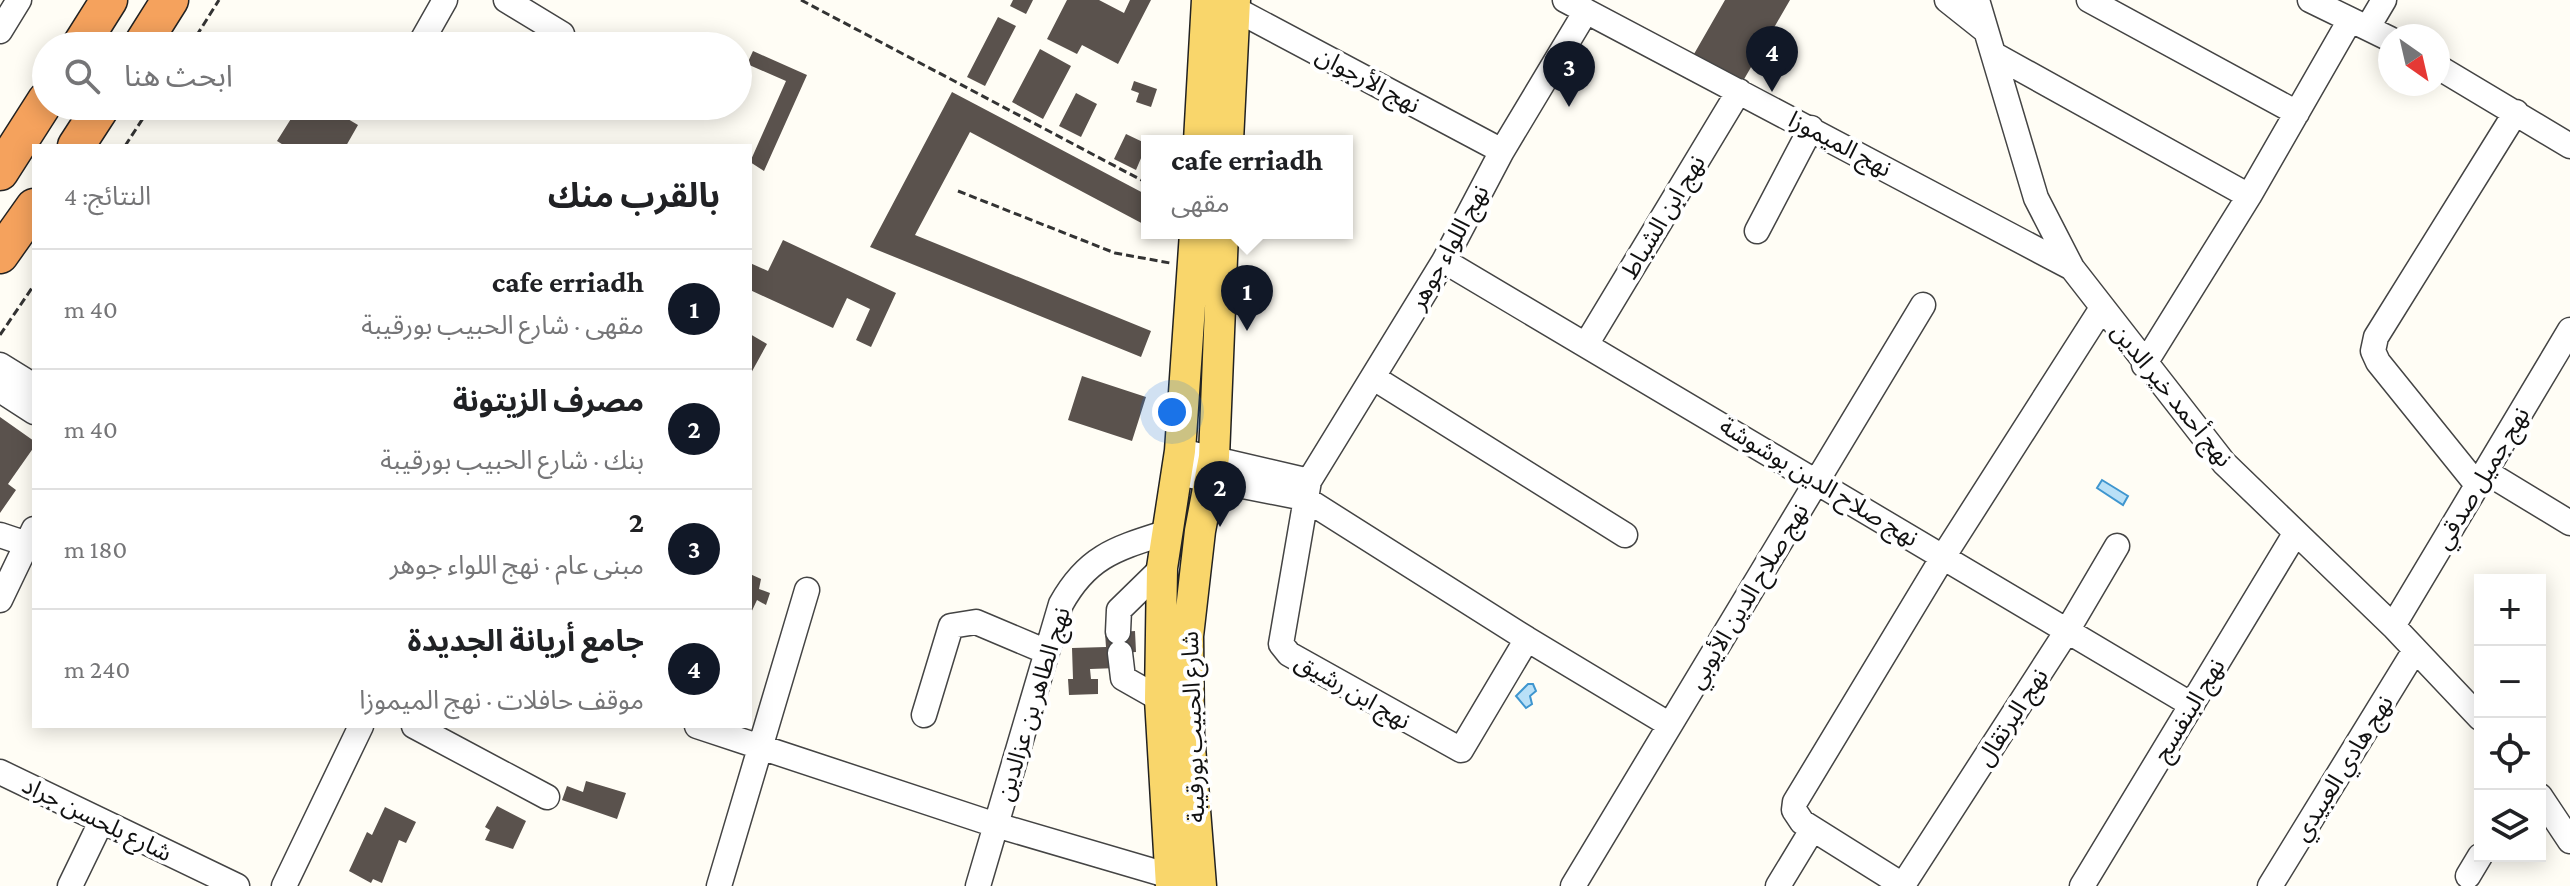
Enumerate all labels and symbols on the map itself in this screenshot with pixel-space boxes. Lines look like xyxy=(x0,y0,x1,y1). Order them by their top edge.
north arrow xyxy=(2378,24,2450,96)
pin: 4 xyxy=(1746,26,1798,92)
street label: نهج الأرجوان xyxy=(1310,41,1425,122)
pin: 3 xyxy=(1543,41,1595,107)
street label: نهج الميموزا xyxy=(1782,105,1896,185)
street label: نهج ابن الشباط xyxy=(1615,150,1713,285)
street label: نهج اللواء جوهر xyxy=(1403,180,1497,316)
pin: 1 xyxy=(1221,265,1273,331)
street label: نهج أحمد خير الدين xyxy=(2103,316,2240,474)
your location xyxy=(1152,392,1192,432)
street label: نهج جميل صدقي xyxy=(2429,402,2539,556)
street label: نهج صلاح الدين بوشوشة xyxy=(1713,412,1923,555)
pin: 2 xyxy=(1194,461,1246,527)
street label: نهج صلاح الدين الأيوبي xyxy=(1682,498,1818,696)
street label: نهج الطاهر بن عزالدين xyxy=(990,604,1079,805)
street label: شارع الحبيب بورقيبة xyxy=(1176,631,1213,823)
street label: نهج ابن رشيق xyxy=(1289,647,1415,738)
street label: نهج البنفسج xyxy=(2147,654,2233,768)
street label: نهج البرتقال xyxy=(1970,663,2056,773)
street label: نهج هادي العبيدي xyxy=(2287,690,2403,848)
street label: شارع بلحسن جراد xyxy=(16,771,176,870)

